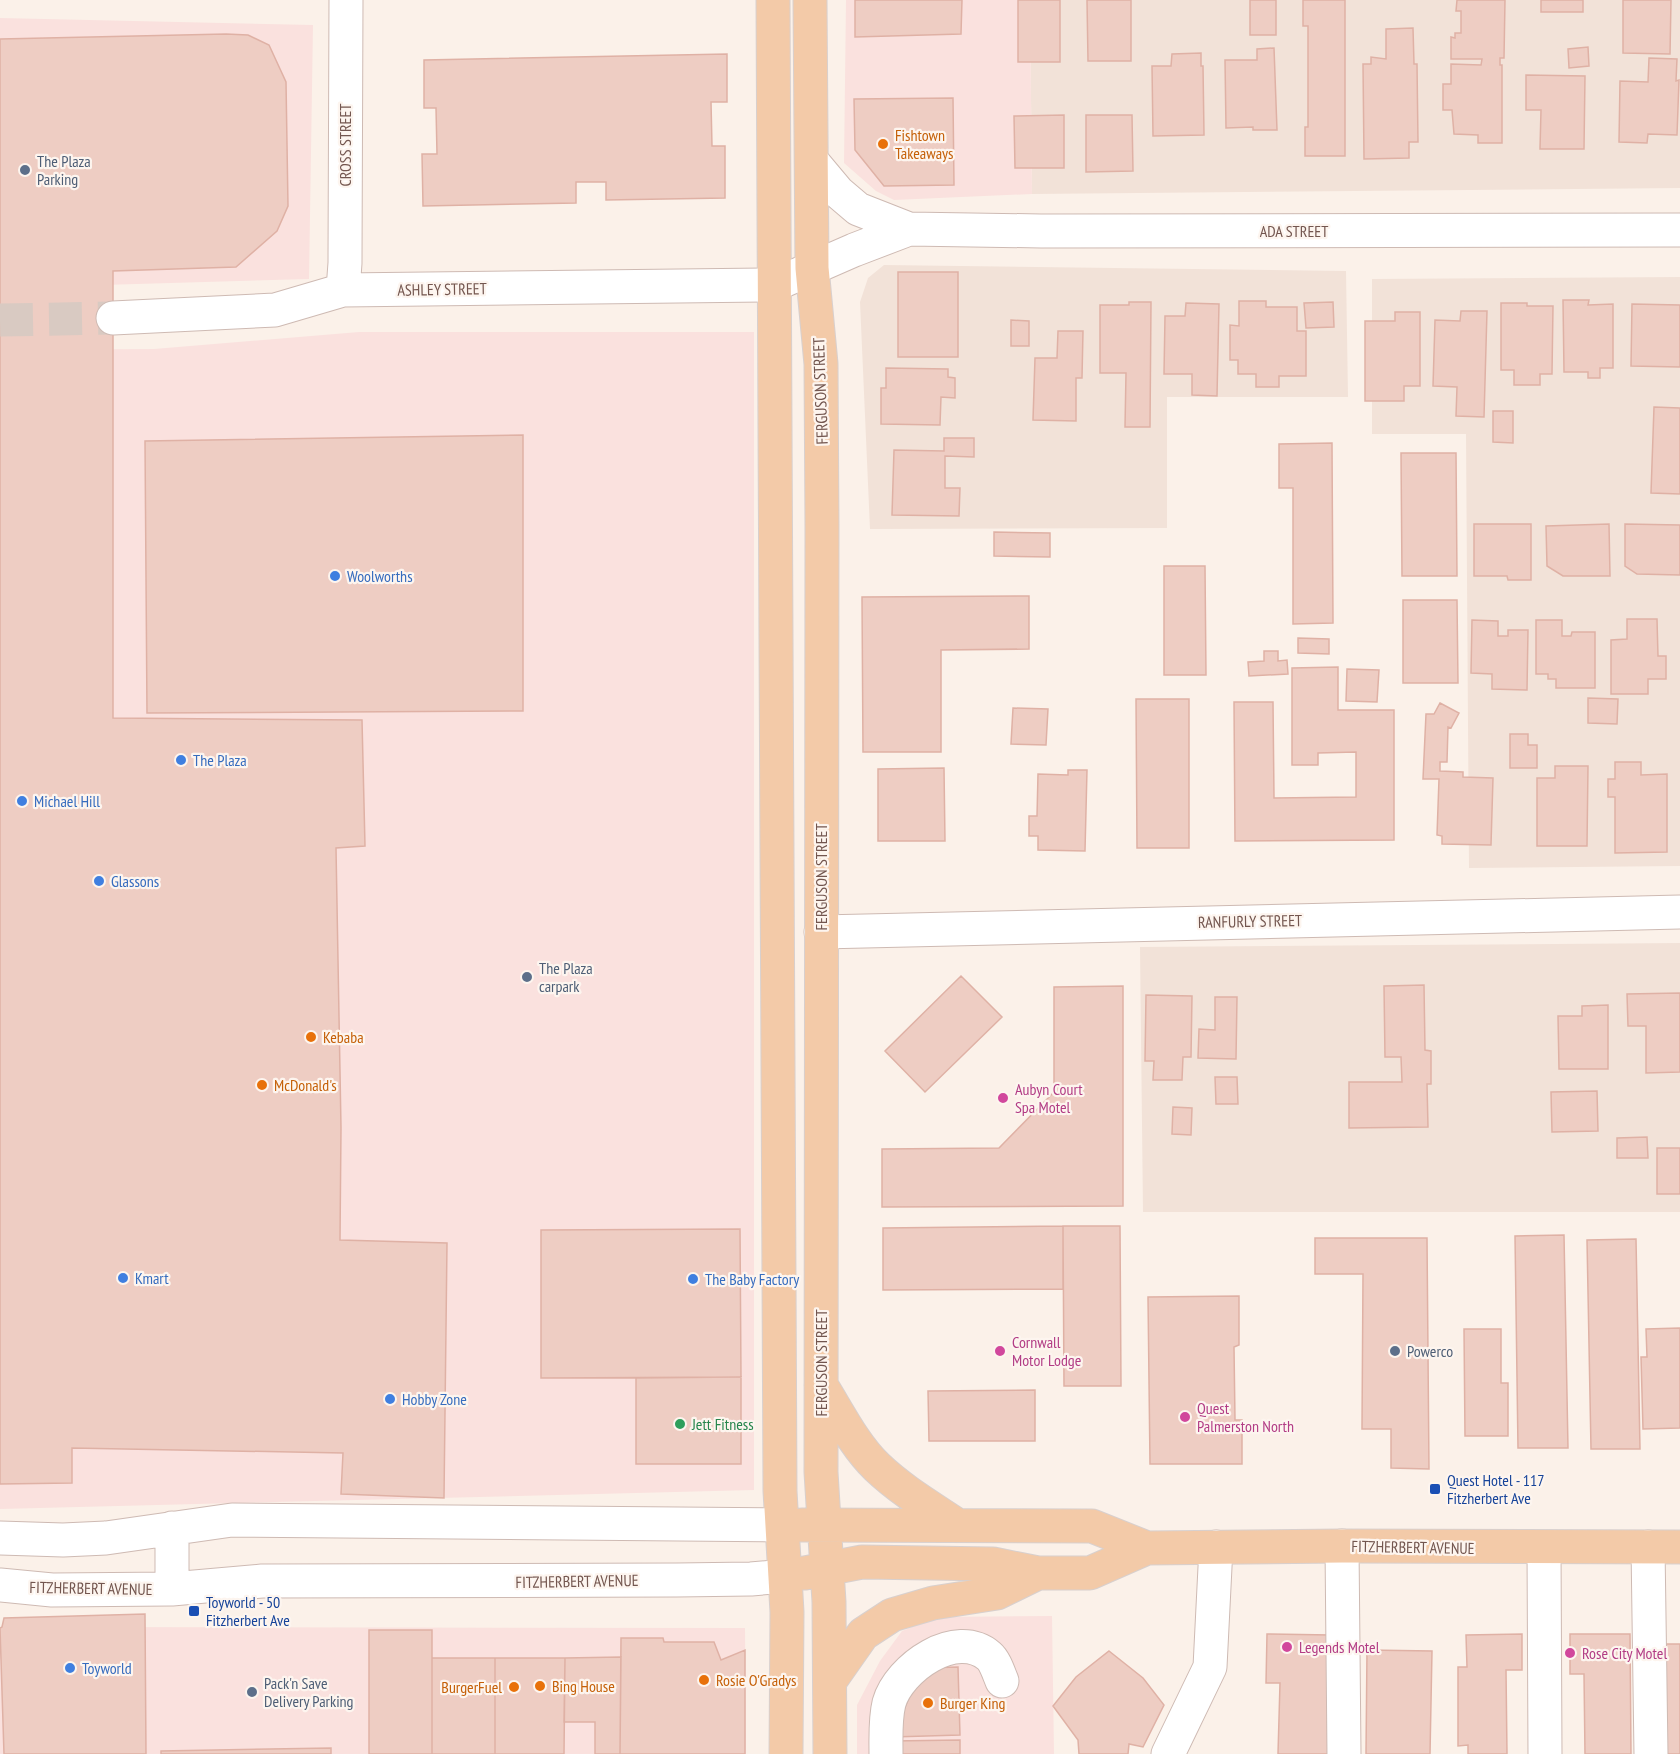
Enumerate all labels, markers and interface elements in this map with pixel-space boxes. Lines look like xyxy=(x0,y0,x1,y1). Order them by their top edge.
street label: CROSS STREET xyxy=(335,104,355,187)
place label: Fishtown Takeaways xyxy=(895,125,954,163)
marker: Fishtown Takeaways xyxy=(876,137,890,151)
place label: The Plaza Parking xyxy=(37,151,91,189)
marker: The Plaza Parking xyxy=(18,163,32,177)
street label: ADA STREET xyxy=(1260,221,1328,241)
street label: ASHLEY STREET xyxy=(397,278,487,300)
street label: FERGUSON STREET xyxy=(808,337,832,445)
place label: Woolworths xyxy=(347,566,413,586)
marker: Woolworths xyxy=(328,569,342,583)
place label: The Plaza xyxy=(193,750,247,770)
marker: The Plaza xyxy=(174,753,188,767)
place label: Michael Hill xyxy=(34,791,100,811)
marker: Michael Hill xyxy=(15,794,29,808)
street label: FERGUSON STREET xyxy=(811,823,831,931)
place label: Glassons xyxy=(111,871,159,891)
marker: Glassons xyxy=(92,874,106,888)
street label: RANFURLY STREET xyxy=(1198,910,1302,932)
place label: The Plaza carpark xyxy=(539,958,593,996)
marker: The Plaza carpark xyxy=(520,970,534,984)
place label: Kebaba xyxy=(323,1027,364,1047)
marker: Kebaba xyxy=(304,1030,318,1044)
place label: McDonald's xyxy=(274,1075,337,1095)
marker: McDonald's xyxy=(255,1078,269,1092)
place label: Aubyn Court Spa Motel xyxy=(1015,1079,1083,1117)
marker: Aubyn Court Spa Motel xyxy=(996,1091,1010,1105)
place label: Kmart xyxy=(135,1268,169,1288)
place label: The Baby Factory xyxy=(705,1269,799,1289)
marker: Kmart xyxy=(116,1271,130,1285)
marker: The Baby Factory xyxy=(686,1272,700,1286)
street label: FERGUSON STREET xyxy=(811,1309,831,1417)
place label: Cornwall Motor Lodge xyxy=(1012,1332,1081,1370)
place label: Powerco xyxy=(1407,1341,1453,1361)
marker: Cornwall Motor Lodge xyxy=(993,1344,1007,1358)
marker: Powerco xyxy=(1388,1344,1402,1358)
place label: Hobby Zone xyxy=(402,1389,467,1409)
marker: Hobby Zone xyxy=(383,1392,397,1406)
place label: Quest Palmerston North xyxy=(1197,1398,1294,1436)
marker: Quest Palmerston North xyxy=(1178,1410,1192,1424)
place label: Jett Fitness xyxy=(691,1414,754,1434)
marker: Jett Fitness xyxy=(673,1417,687,1431)
place label: Quest Hotel - 117 Fitzherbert Ave xyxy=(1447,1470,1544,1508)
marker: Quest Hotel - 117 Fitzherbert Ave xyxy=(1428,1482,1442,1496)
street label: FITZHERBERT AVENUE xyxy=(1351,1536,1475,1558)
street label: FITZHERBERT AVENUE xyxy=(515,1570,639,1592)
street label: FITZHERBERT AVENUE xyxy=(29,1577,153,1599)
place label: Toyworld - 50 Fitzherbert Ave xyxy=(206,1592,290,1630)
marker: Toyworld - 50 Fitzherbert Ave xyxy=(187,1604,201,1618)
place label: Legends Motel xyxy=(1299,1637,1380,1657)
marker: Legends Motel xyxy=(1280,1640,1294,1654)
place label: Rose City Motel xyxy=(1582,1643,1667,1663)
marker: Rose City Motel xyxy=(1563,1646,1577,1660)
place label: Toyworld xyxy=(82,1658,132,1678)
marker: Toyworld xyxy=(63,1661,77,1675)
place label: Rosie O'Gradys xyxy=(716,1670,797,1690)
place label: Pack'n Save Delivery Parking xyxy=(264,1673,354,1711)
marker: Rosie O'Gradys xyxy=(697,1673,711,1687)
place label: Bing House xyxy=(552,1676,615,1696)
place label: BurgerFuel xyxy=(441,1677,502,1697)
marker: Bing House xyxy=(533,1679,547,1693)
marker: BurgerFuel xyxy=(507,1680,521,1694)
marker: Pack'n Save Delivery Parking xyxy=(245,1685,259,1699)
place label: Burger King xyxy=(940,1693,1005,1713)
marker: Burger King xyxy=(921,1696,935,1710)

